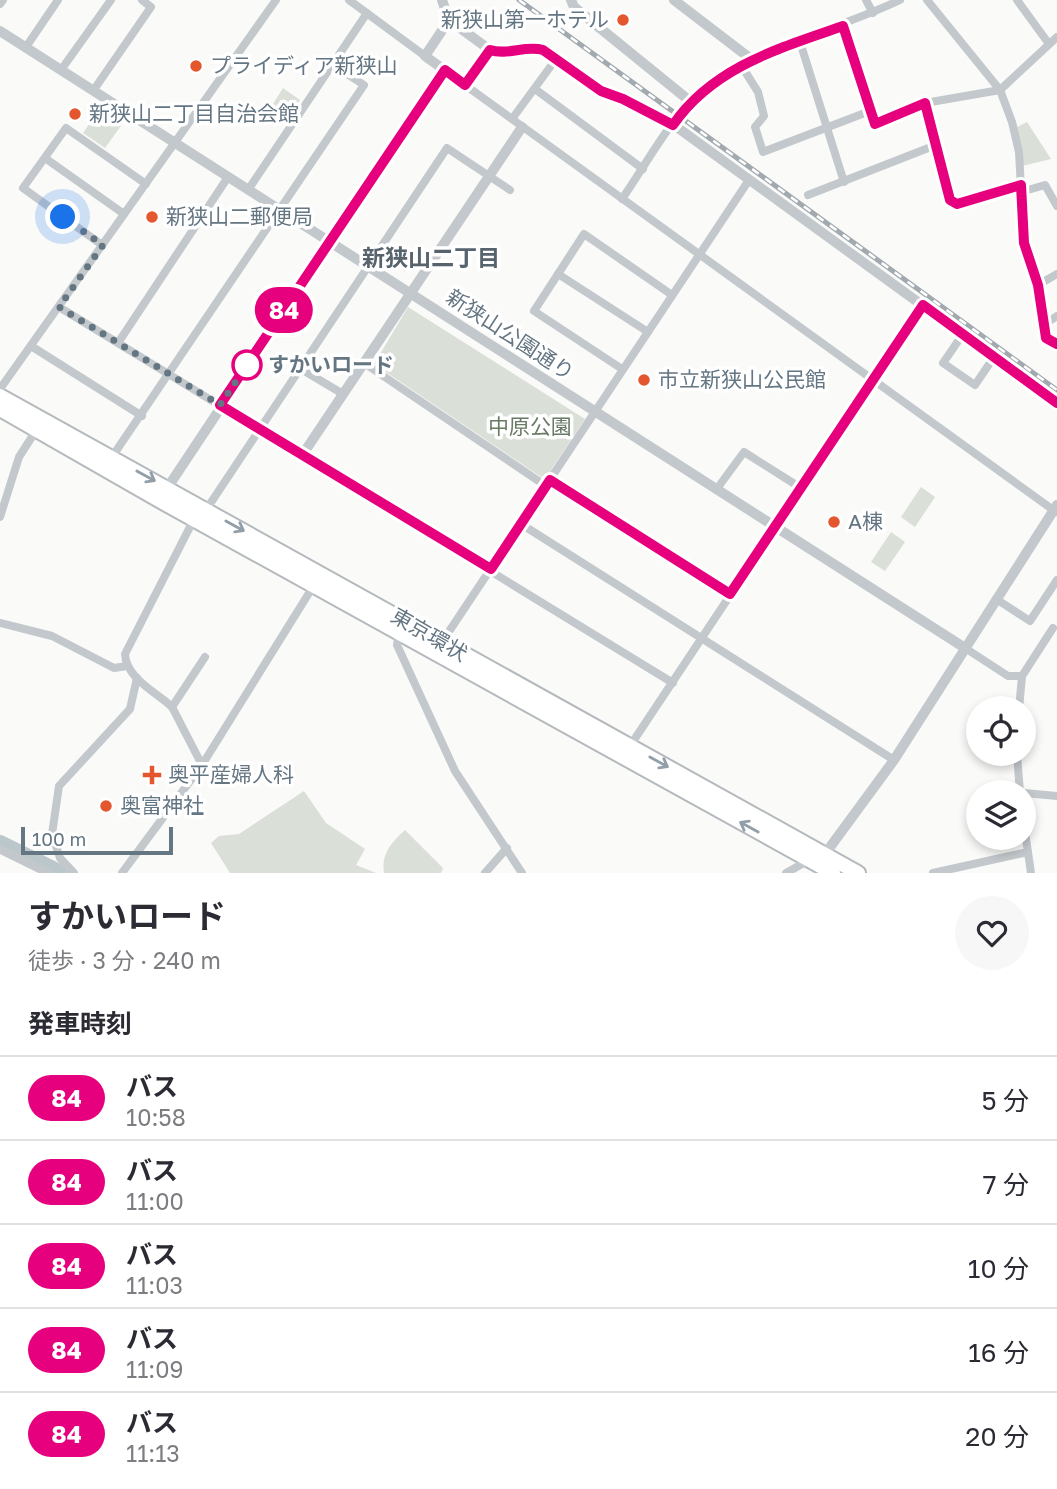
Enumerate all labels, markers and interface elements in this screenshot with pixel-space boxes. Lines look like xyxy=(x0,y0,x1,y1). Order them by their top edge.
place label: 新狭山第一ホテル xyxy=(441,6,609,32)
marker: 新狭山第一ホテル xyxy=(615,12,631,28)
place label: プライディア新狭山 xyxy=(210,52,398,78)
marker: プライディア新狭山 xyxy=(188,58,204,74)
place label: 新狭山二丁目自治会館 xyxy=(89,100,299,126)
marker: 新狭山二丁目自治会館 xyxy=(67,106,83,122)
your location xyxy=(45,199,80,234)
place label: 新狭山二郵便局 xyxy=(166,203,313,229)
marker: 新狭山二郵便局 xyxy=(144,209,160,225)
district label: 新狭山二丁目 xyxy=(362,243,500,271)
street label: 新狭山公園通り xyxy=(442,283,579,385)
line badge: 84 xyxy=(252,287,316,333)
text: 84 xyxy=(269,295,299,324)
marker: すかいロード xyxy=(232,350,262,380)
place label: すかいロード xyxy=(268,351,394,377)
place label: 市立新狭山公民館 xyxy=(658,366,826,392)
marker: 市立新狭山公民館 xyxy=(636,372,652,388)
park label: 中原公園 xyxy=(488,413,572,439)
one-way arrow xyxy=(135,469,155,483)
place label: A棟 xyxy=(848,508,883,534)
marker: A棟 xyxy=(826,514,842,530)
one-way arrow xyxy=(224,519,244,533)
street label: 東京環状 xyxy=(387,602,472,666)
map controls xyxy=(966,696,1036,850)
button: locate xyxy=(966,696,1036,766)
one-way arrow xyxy=(648,755,668,769)
place label: 奥平産婦人科 xyxy=(168,761,294,787)
marker: 奥平産婦人科 xyxy=(142,765,162,785)
button: layers xyxy=(966,780,1036,850)
place label: 奥富神社 xyxy=(120,792,204,818)
marker: 奥富神社 xyxy=(98,798,114,814)
one-way arrow xyxy=(739,820,760,833)
scale bar xyxy=(21,824,173,856)
text: 100 m xyxy=(32,827,86,850)
text: すかいロード xyxy=(28,896,226,935)
button: heart xyxy=(955,896,1029,970)
text: 徒歩 · 3 分 · 240 m xyxy=(28,946,221,974)
text: 発車時刻 xyxy=(28,1008,132,1039)
text: バス xyxy=(126,1071,178,1102)
text: 84 xyxy=(51,1083,82,1112)
text: 5 分 xyxy=(981,1085,1029,1116)
text: 10:58 xyxy=(126,1103,186,1131)
text: バス xyxy=(126,1155,178,1186)
text: 84 xyxy=(51,1167,82,1196)
text: 7 分 xyxy=(983,1169,1029,1200)
text: 11:00 xyxy=(126,1187,184,1215)
text: バス xyxy=(126,1239,178,1270)
text: 84 xyxy=(51,1251,82,1280)
text: 10 分 xyxy=(968,1253,1029,1284)
text: 11:03 xyxy=(126,1271,183,1299)
text: バス xyxy=(126,1323,178,1354)
text: 84 xyxy=(51,1335,82,1364)
text: 16 分 xyxy=(968,1337,1029,1368)
text: 11:09 xyxy=(126,1355,183,1383)
text: バス xyxy=(126,1407,178,1438)
text: 84 xyxy=(51,1419,82,1448)
text: 20 分 xyxy=(965,1421,1029,1452)
text: 11:13 xyxy=(126,1439,180,1467)

